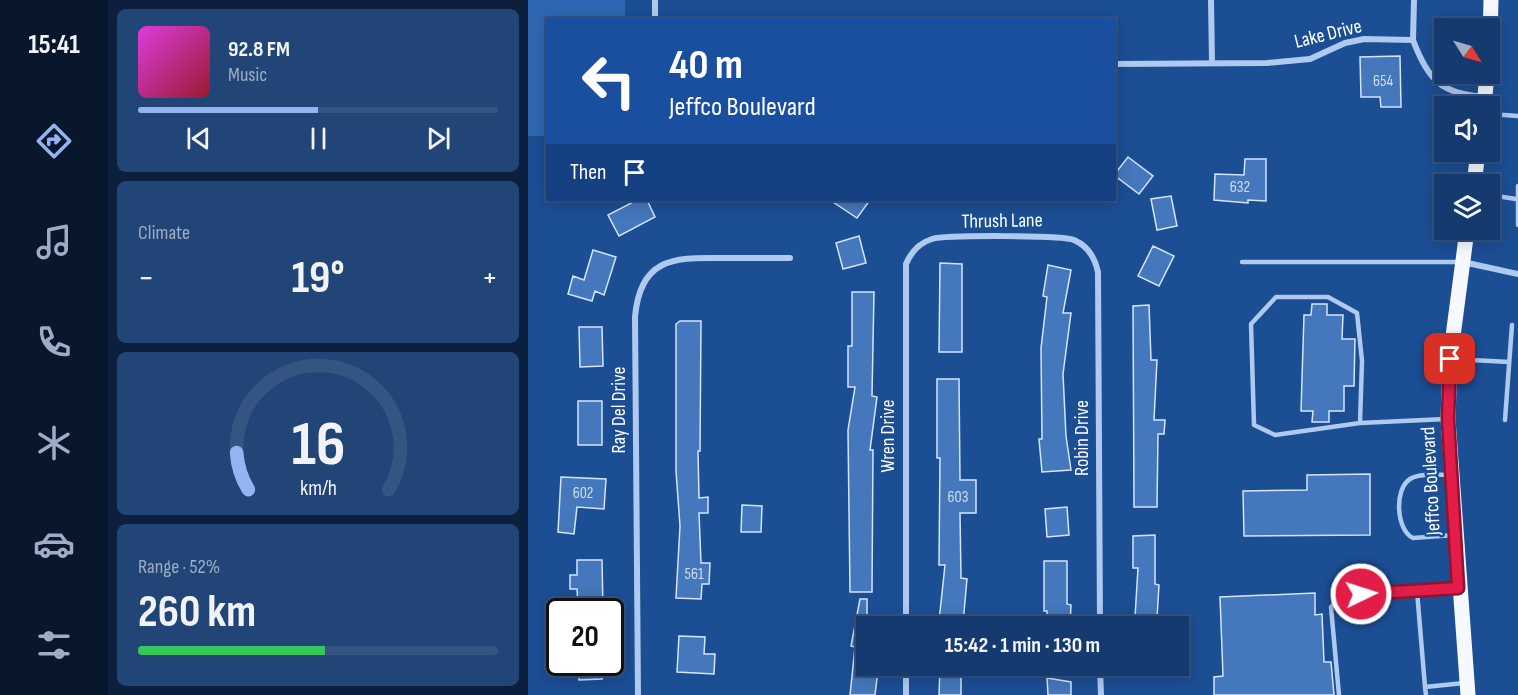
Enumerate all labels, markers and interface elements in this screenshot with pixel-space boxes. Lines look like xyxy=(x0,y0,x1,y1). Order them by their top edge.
street label: Lake Drive xyxy=(1292,14,1364,54)
north arrow xyxy=(1434,18,1500,84)
map controls xyxy=(1434,18,1500,240)
text: 15:41 xyxy=(28,29,80,61)
text: 92.8 FM xyxy=(228,36,290,63)
text: 40 m xyxy=(669,40,743,91)
icon: left xyxy=(570,42,648,120)
text: Music xyxy=(228,63,267,87)
house number: 654 xyxy=(1373,72,1393,91)
text: Jeffco Boulevard xyxy=(669,91,816,123)
button: sound xyxy=(1434,96,1500,162)
icon: directions xyxy=(33,120,75,162)
icon: previous xyxy=(182,122,215,155)
icon: pause xyxy=(302,122,335,155)
icon: next xyxy=(422,122,455,155)
icon: arrive xyxy=(618,156,651,189)
text: Then xyxy=(570,159,606,186)
button: layers xyxy=(1434,174,1500,240)
house number: 632 xyxy=(1230,178,1250,197)
street label: Thrush Lane xyxy=(961,208,1043,234)
icon: music xyxy=(33,221,75,263)
text: Climate xyxy=(138,221,190,245)
text: 19° xyxy=(291,251,345,306)
text: − xyxy=(138,258,154,298)
text: + xyxy=(482,258,498,298)
icon: phone xyxy=(33,321,75,363)
pin xyxy=(1424,333,1475,384)
icon: arrive xyxy=(1433,342,1466,375)
street label: Ray Del Drive xyxy=(607,366,631,454)
street label: Wren Drive xyxy=(876,400,900,472)
street label: Robin Drive xyxy=(1070,400,1094,476)
text: 16 xyxy=(291,408,345,483)
icon: climate xyxy=(33,422,75,464)
street label: Jeffco Boulevard xyxy=(1416,426,1446,537)
text: km/h xyxy=(299,477,337,502)
house number: 602 xyxy=(573,484,593,503)
house number: 603 xyxy=(948,488,968,507)
icon: car xyxy=(33,523,75,565)
text: Range · 52% xyxy=(138,555,220,579)
position arrow xyxy=(1329,562,1393,626)
house number: 561 xyxy=(684,565,704,584)
text: 260 km xyxy=(138,585,256,640)
speed limit sign: 20 xyxy=(546,598,624,676)
icon: filters xyxy=(33,624,75,666)
text: 15:42 · 1 min · 130 m xyxy=(945,632,1100,659)

